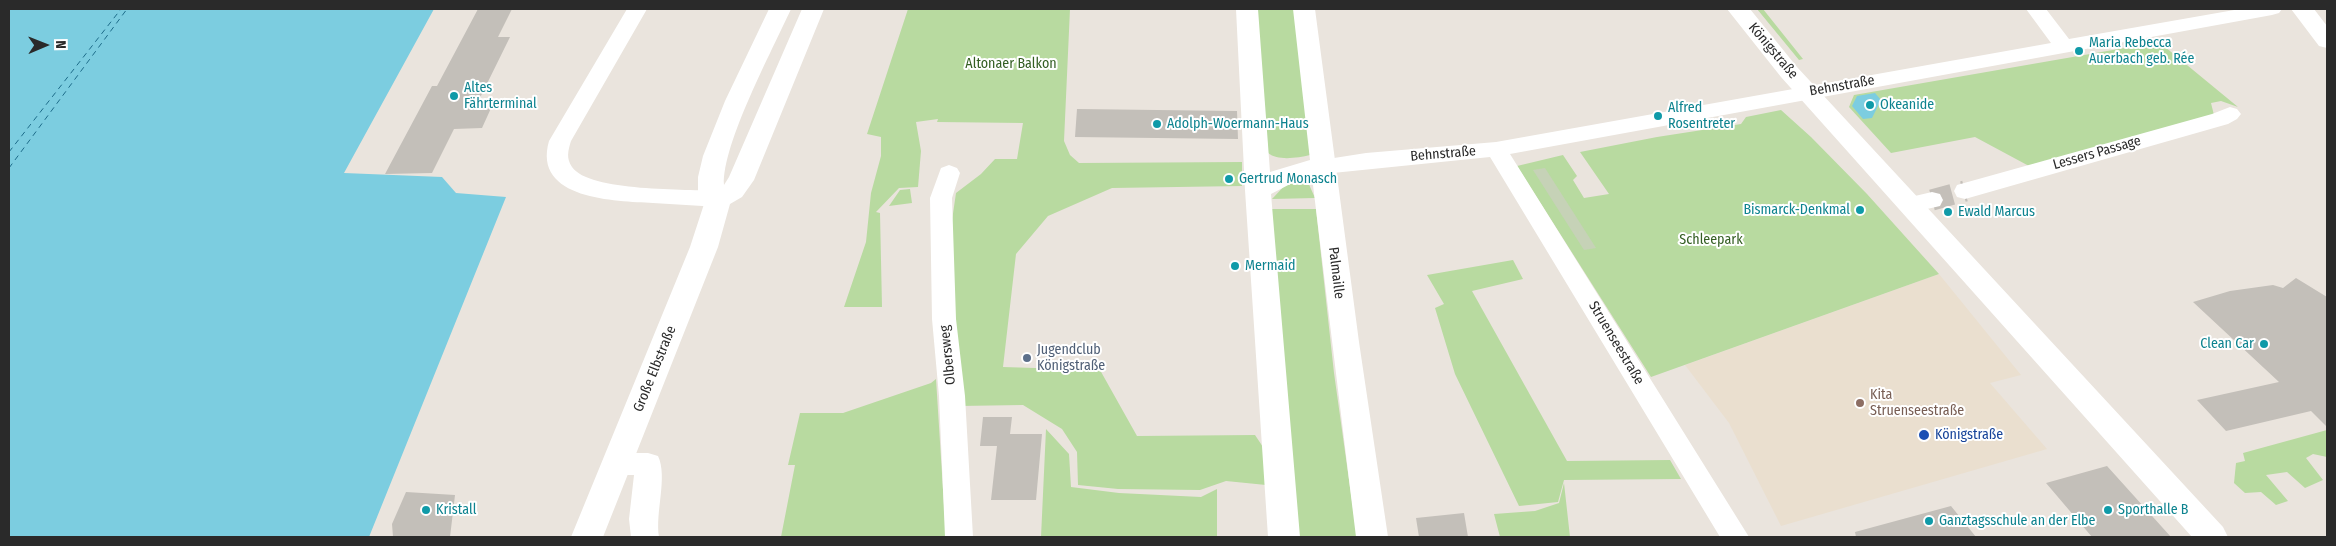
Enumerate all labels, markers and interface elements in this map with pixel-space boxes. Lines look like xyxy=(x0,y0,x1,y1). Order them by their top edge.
street label: Königstraße xyxy=(1745,19,1801,83)
north arrow xyxy=(20,20,70,70)
place label: Maria Rebecca Auerbach geb. Rée xyxy=(2089,35,2194,68)
text: N xyxy=(52,40,69,49)
marker: Maria Rebecca Auerbach geb. Rée xyxy=(2073,45,2085,57)
park label: Altonaer Balkon xyxy=(965,56,1057,72)
street label: Behnstraße xyxy=(1808,72,1876,100)
place label: Altes Fährterminal xyxy=(464,80,537,112)
marker: Altes Fährterminal xyxy=(448,90,460,102)
place label: Okeanide xyxy=(1880,97,1934,113)
marker: Okeanide xyxy=(1864,99,1876,111)
place label: Alfred Rosentreter xyxy=(1668,100,1735,132)
marker: Alfred Rosentreter xyxy=(1652,110,1664,122)
place label: Adolph-Woermann-Haus xyxy=(1167,116,1309,132)
marker: Adolph-Woermann-Haus xyxy=(1151,118,1163,130)
street label: Lessers Passage xyxy=(2051,132,2143,174)
street label: Behnstraße xyxy=(1410,143,1476,165)
place label: Gertrud Monasch xyxy=(1239,171,1337,187)
marker: Gertrud Monasch xyxy=(1223,173,1235,185)
place label: Bismarck-Denkmal xyxy=(1743,202,1850,218)
marker: Bismarck-Denkmal xyxy=(1854,204,1866,216)
place label: Ewald Marcus xyxy=(1958,204,2035,220)
marker: Ewald Marcus xyxy=(1942,206,1954,218)
park label: Schleepark xyxy=(1679,232,1743,248)
street label: Palmaille xyxy=(1324,246,1348,300)
place label: Mermaid xyxy=(1245,258,1295,274)
marker: Mermaid xyxy=(1229,260,1241,272)
street label: Struenseestraße xyxy=(1585,298,1647,388)
street label: Große Elbstraße xyxy=(630,323,680,415)
street label: Olbersweg xyxy=(937,324,959,386)
place label: Clean Car xyxy=(2200,336,2254,352)
marker: Clean Car xyxy=(2258,338,2270,350)
place label: Jugendclub Königstraße xyxy=(1037,342,1105,374)
marker: Jugendclub Königstraße xyxy=(1021,352,1033,364)
place label: Kita Struenseestraße xyxy=(1870,387,1964,420)
marker: Kita Struenseestraße xyxy=(1854,397,1866,409)
place label: Königstraße xyxy=(1935,427,2003,443)
marker: Königstraße xyxy=(1917,428,1931,442)
place label: Kristall xyxy=(436,502,476,518)
place label: Sporthalle B xyxy=(2118,502,2189,518)
marker: Kristall xyxy=(420,504,432,516)
marker: Sporthalle B xyxy=(2102,504,2114,516)
place label: Ganztagsschule an der Elbe xyxy=(1939,513,2095,529)
marker: Ganztagsschule an der Elbe xyxy=(1923,515,1935,527)

